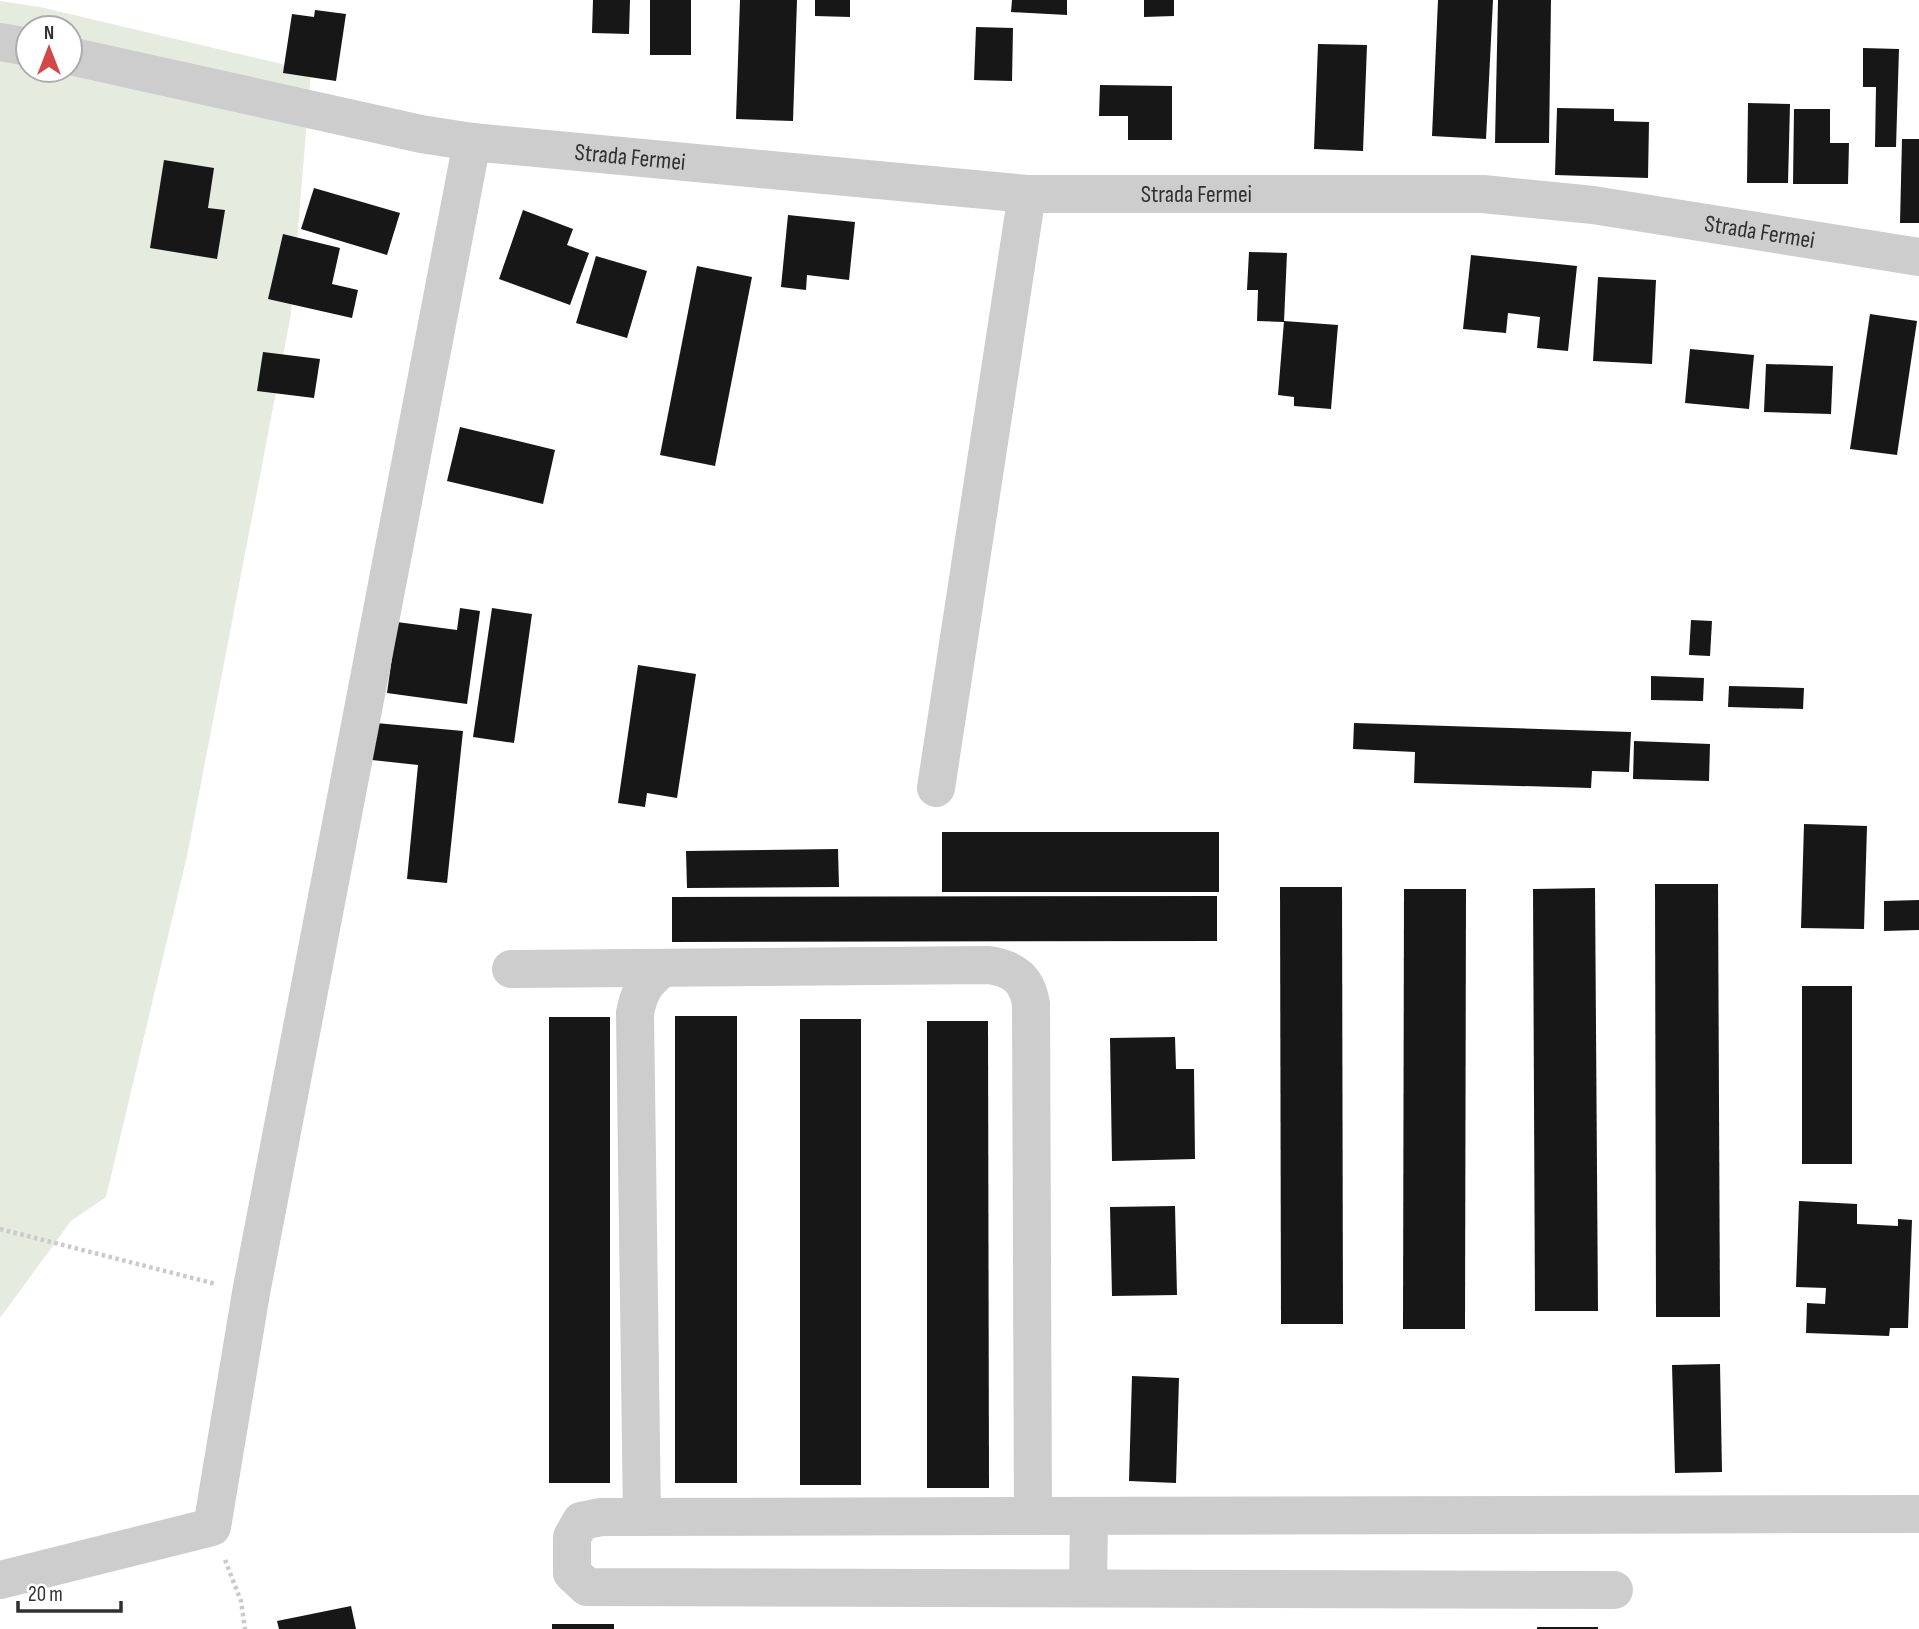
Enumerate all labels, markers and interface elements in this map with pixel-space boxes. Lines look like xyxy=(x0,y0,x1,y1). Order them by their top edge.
north arrow xyxy=(14,14,84,84)
text: N xyxy=(44,22,54,45)
street label: Strada Fermei xyxy=(573,138,687,177)
street label: Strada Fermei xyxy=(1141,180,1252,209)
street label: Strada Fermei xyxy=(1702,209,1817,255)
scale bar xyxy=(18,1570,121,1614)
text: 20 m xyxy=(28,1582,63,1607)

